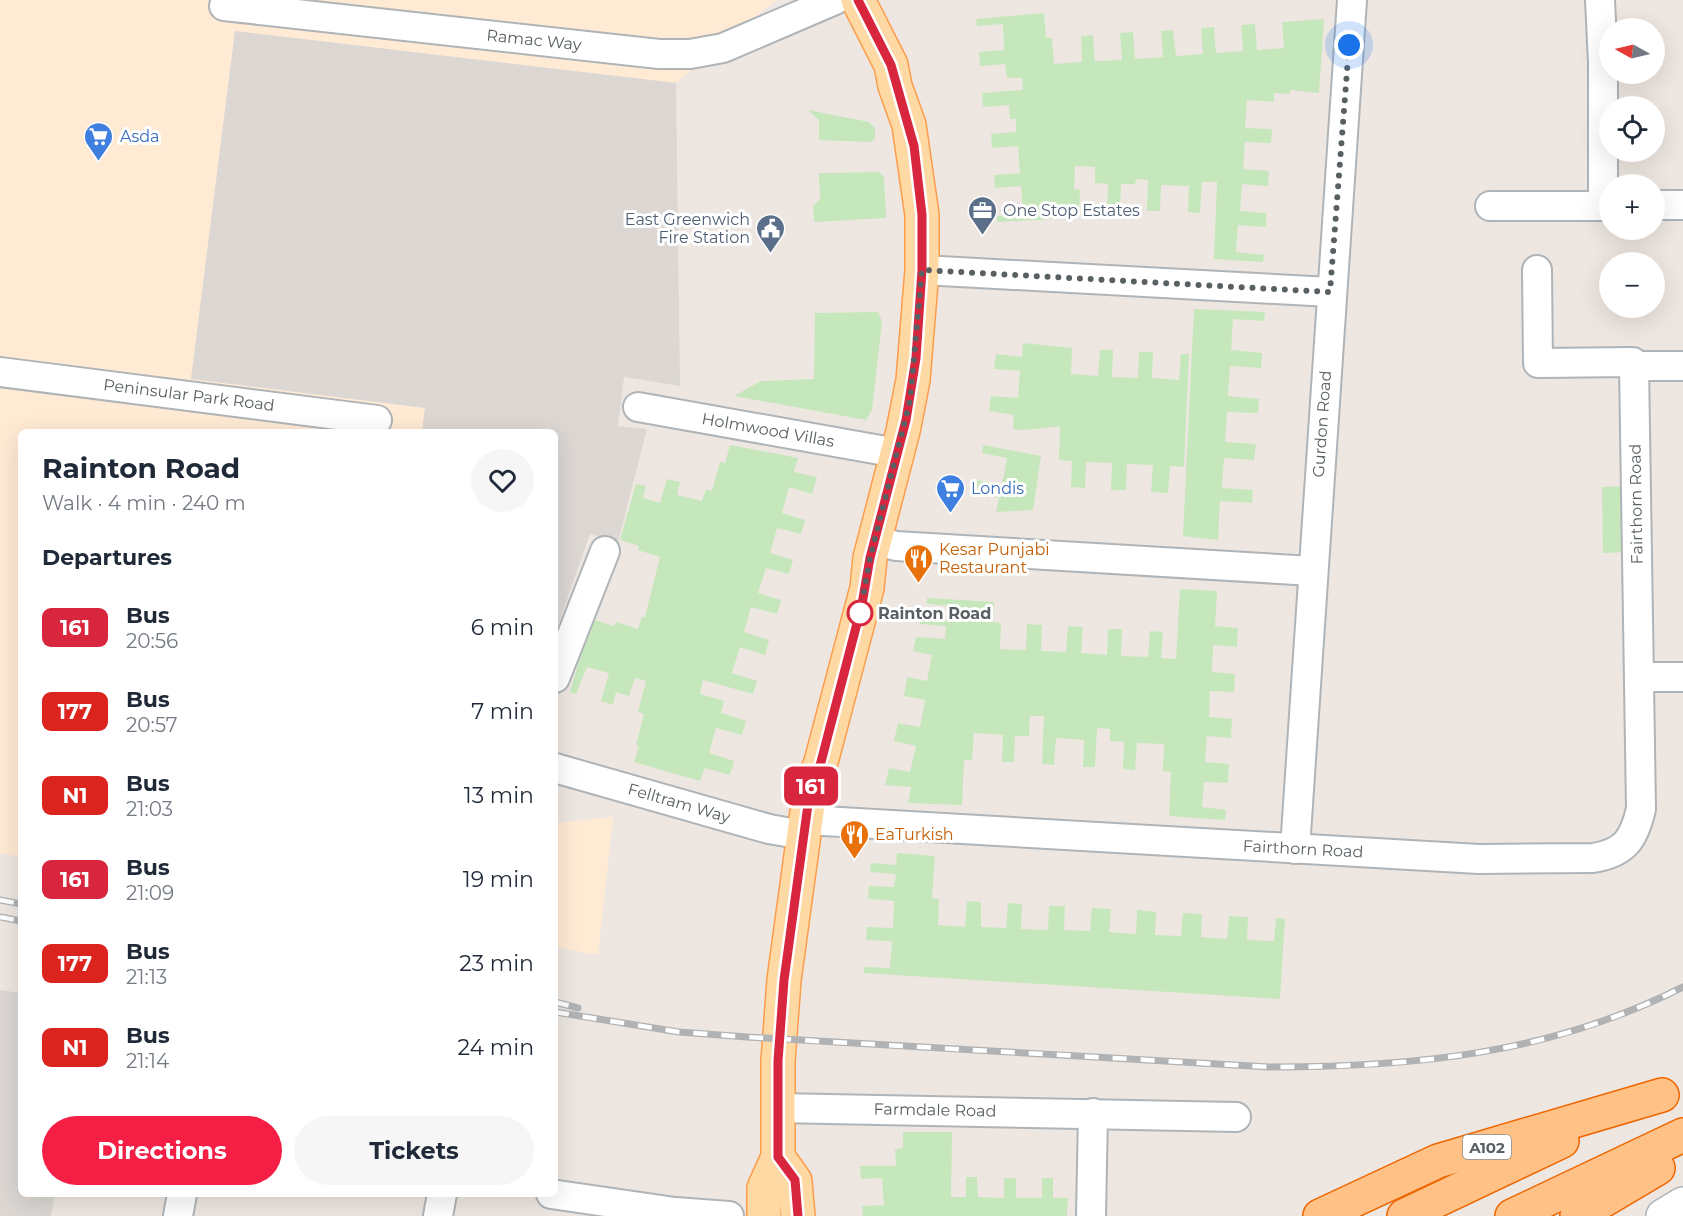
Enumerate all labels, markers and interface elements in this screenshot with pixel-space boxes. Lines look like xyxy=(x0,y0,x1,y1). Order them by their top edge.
north arrow xyxy=(1599,18,1665,84)
map controls xyxy=(1599,18,1665,318)
street label: Ramac Way xyxy=(486,26,583,54)
your location xyxy=(1334,30,1364,60)
button: locate xyxy=(1599,96,1665,162)
supermarket icon: Asda xyxy=(83,120,115,162)
place label: Asda xyxy=(120,127,160,146)
button: + xyxy=(1599,174,1665,240)
office icon: One Stop Estates xyxy=(966,194,998,236)
place label: One Stop Estates xyxy=(1003,201,1140,220)
place label: East Greenwich Fire Station xyxy=(625,210,750,247)
public building icon: East Greenwich Fire Station xyxy=(755,212,787,254)
button: − xyxy=(1599,252,1665,318)
street label: Gurdon Road xyxy=(1309,370,1335,478)
street label: Peninsular Park Road xyxy=(102,375,276,415)
street label: Holmwood Villas xyxy=(700,409,836,451)
street label: Fairthorn Road xyxy=(1625,444,1647,564)
button: heart xyxy=(471,449,534,512)
text: Rainton Road xyxy=(42,451,240,485)
supermarket icon: Londis xyxy=(934,472,966,514)
place label: Londis xyxy=(971,479,1024,498)
text: Walk · 4 min · 240 m xyxy=(42,491,246,515)
place label: Kesar Punjabi Restaurant xyxy=(939,540,1050,577)
restaurant icon: Kesar Punjabi Restaurant xyxy=(902,542,934,584)
text: Departures xyxy=(42,544,172,571)
marker: Rainton Road xyxy=(847,600,873,626)
text: Bus xyxy=(126,602,170,629)
place label: Rainton Road xyxy=(878,604,991,623)
text: 6 min xyxy=(471,614,534,641)
text: 161 xyxy=(60,615,90,640)
text: 20:56 xyxy=(126,629,178,653)
text: Bus xyxy=(126,686,170,713)
text: 7 min xyxy=(471,698,534,725)
text: 177 xyxy=(58,699,92,724)
text: 20:57 xyxy=(126,713,178,737)
line badge: 161 xyxy=(776,766,846,806)
text: Bus xyxy=(126,770,170,797)
text: 161 xyxy=(796,774,826,799)
street label: Felltram Way xyxy=(626,779,733,827)
text: 13 min xyxy=(464,782,534,809)
text: N1 xyxy=(62,783,88,808)
text: 21:03 xyxy=(126,797,173,821)
restaurant icon: EaTurkish xyxy=(838,818,870,860)
place label: EaTurkish xyxy=(875,825,954,844)
street label: Fairthorn Road xyxy=(1242,836,1364,862)
text: Bus xyxy=(126,854,170,881)
text: 19 min xyxy=(463,866,534,893)
text: 161 xyxy=(60,867,90,892)
text: 21:09 xyxy=(126,881,174,905)
text: Bus xyxy=(126,938,170,965)
text: 23 min xyxy=(459,950,534,977)
text: 177 xyxy=(58,951,92,976)
text: 21:13 xyxy=(126,965,167,989)
text: Bus xyxy=(126,1022,170,1049)
text: 24 min xyxy=(458,1034,534,1061)
text: N1 xyxy=(62,1035,88,1060)
text: 21:14 xyxy=(126,1049,169,1073)
street label: Farmdale Road xyxy=(873,1099,997,1121)
button: Directions xyxy=(42,1116,282,1185)
button: Tickets xyxy=(294,1116,534,1185)
road number: A102 xyxy=(1463,1135,1511,1159)

